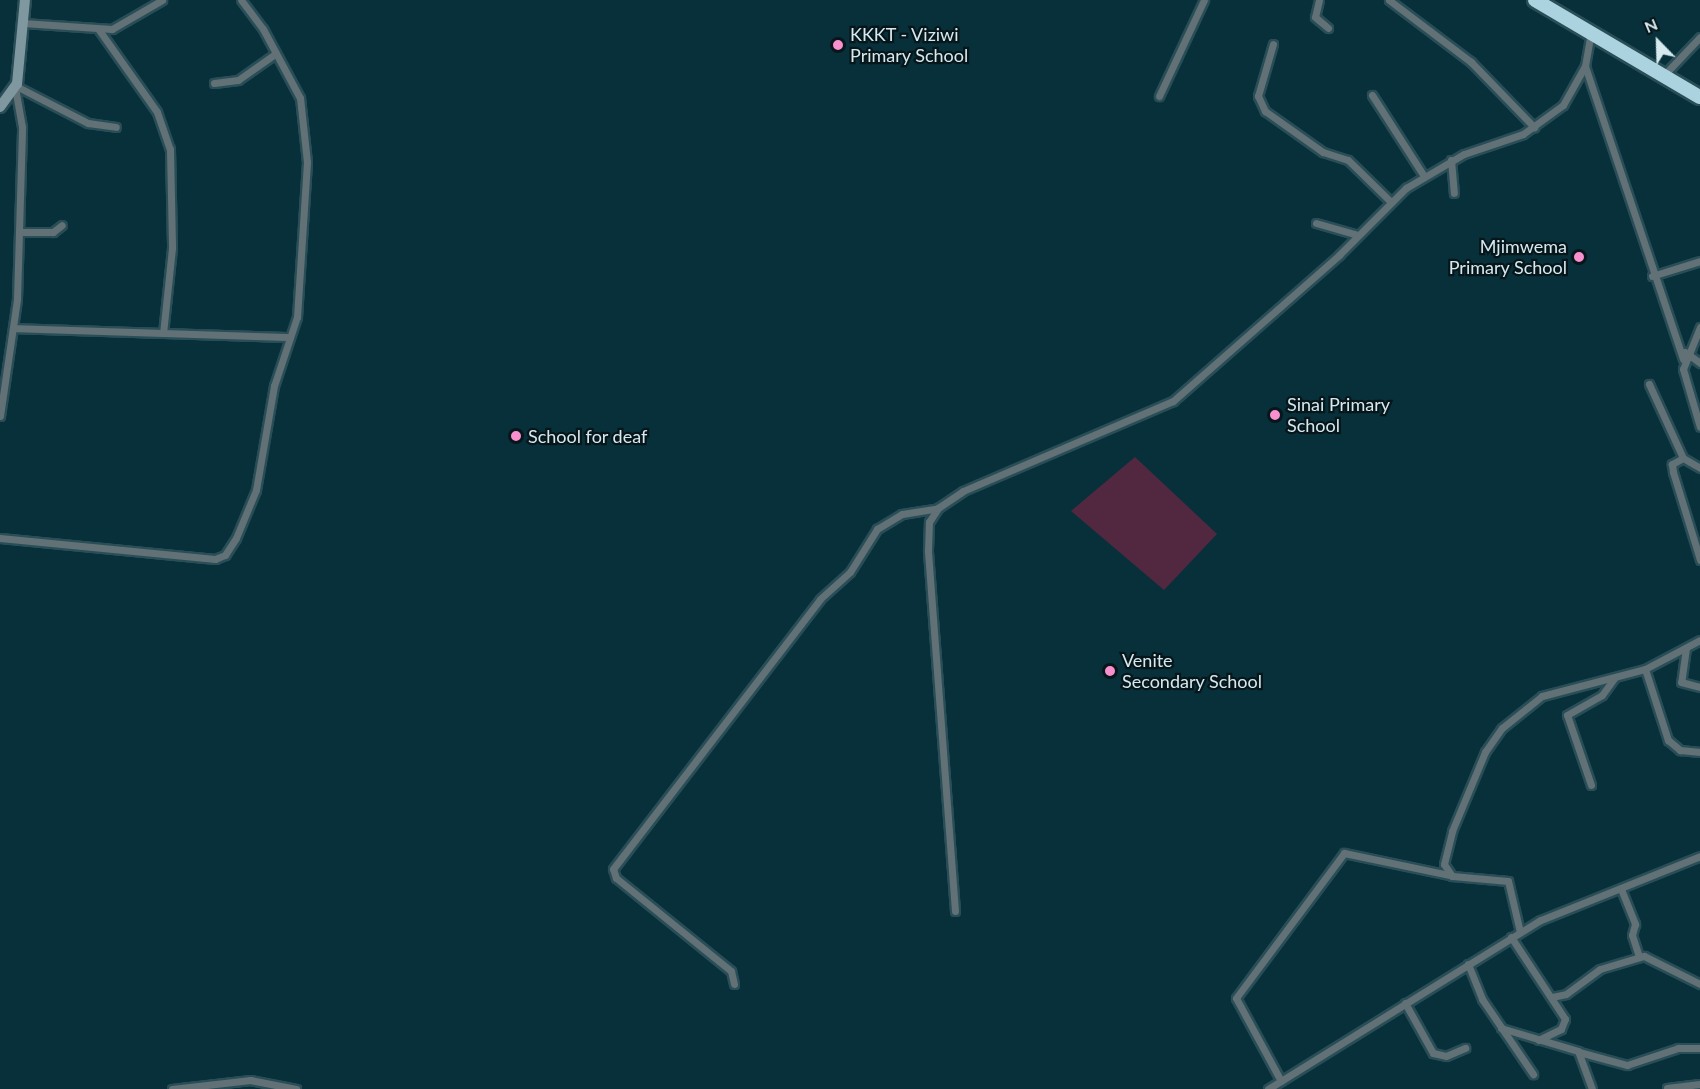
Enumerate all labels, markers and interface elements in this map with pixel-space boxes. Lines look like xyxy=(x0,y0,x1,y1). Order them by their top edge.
north arrow xyxy=(1628,12,1688,72)
text: N xyxy=(1641,14,1660,36)
place label: KKKT - Viziwi Primary School xyxy=(850,24,969,66)
marker: KKKT - Viziwi Primary School xyxy=(831,38,845,52)
place label: Mjimwema Primary School xyxy=(1448,236,1567,278)
marker: Mjimwema Primary School xyxy=(1572,250,1586,264)
place label: Sinai Primary School xyxy=(1287,394,1390,436)
marker: Sinai Primary School xyxy=(1268,408,1282,422)
place label: School for deaf xyxy=(528,425,648,447)
marker: School for deaf xyxy=(509,429,523,443)
place label: Venite Secondary School xyxy=(1122,650,1262,692)
marker: Venite Secondary School xyxy=(1103,664,1117,678)

